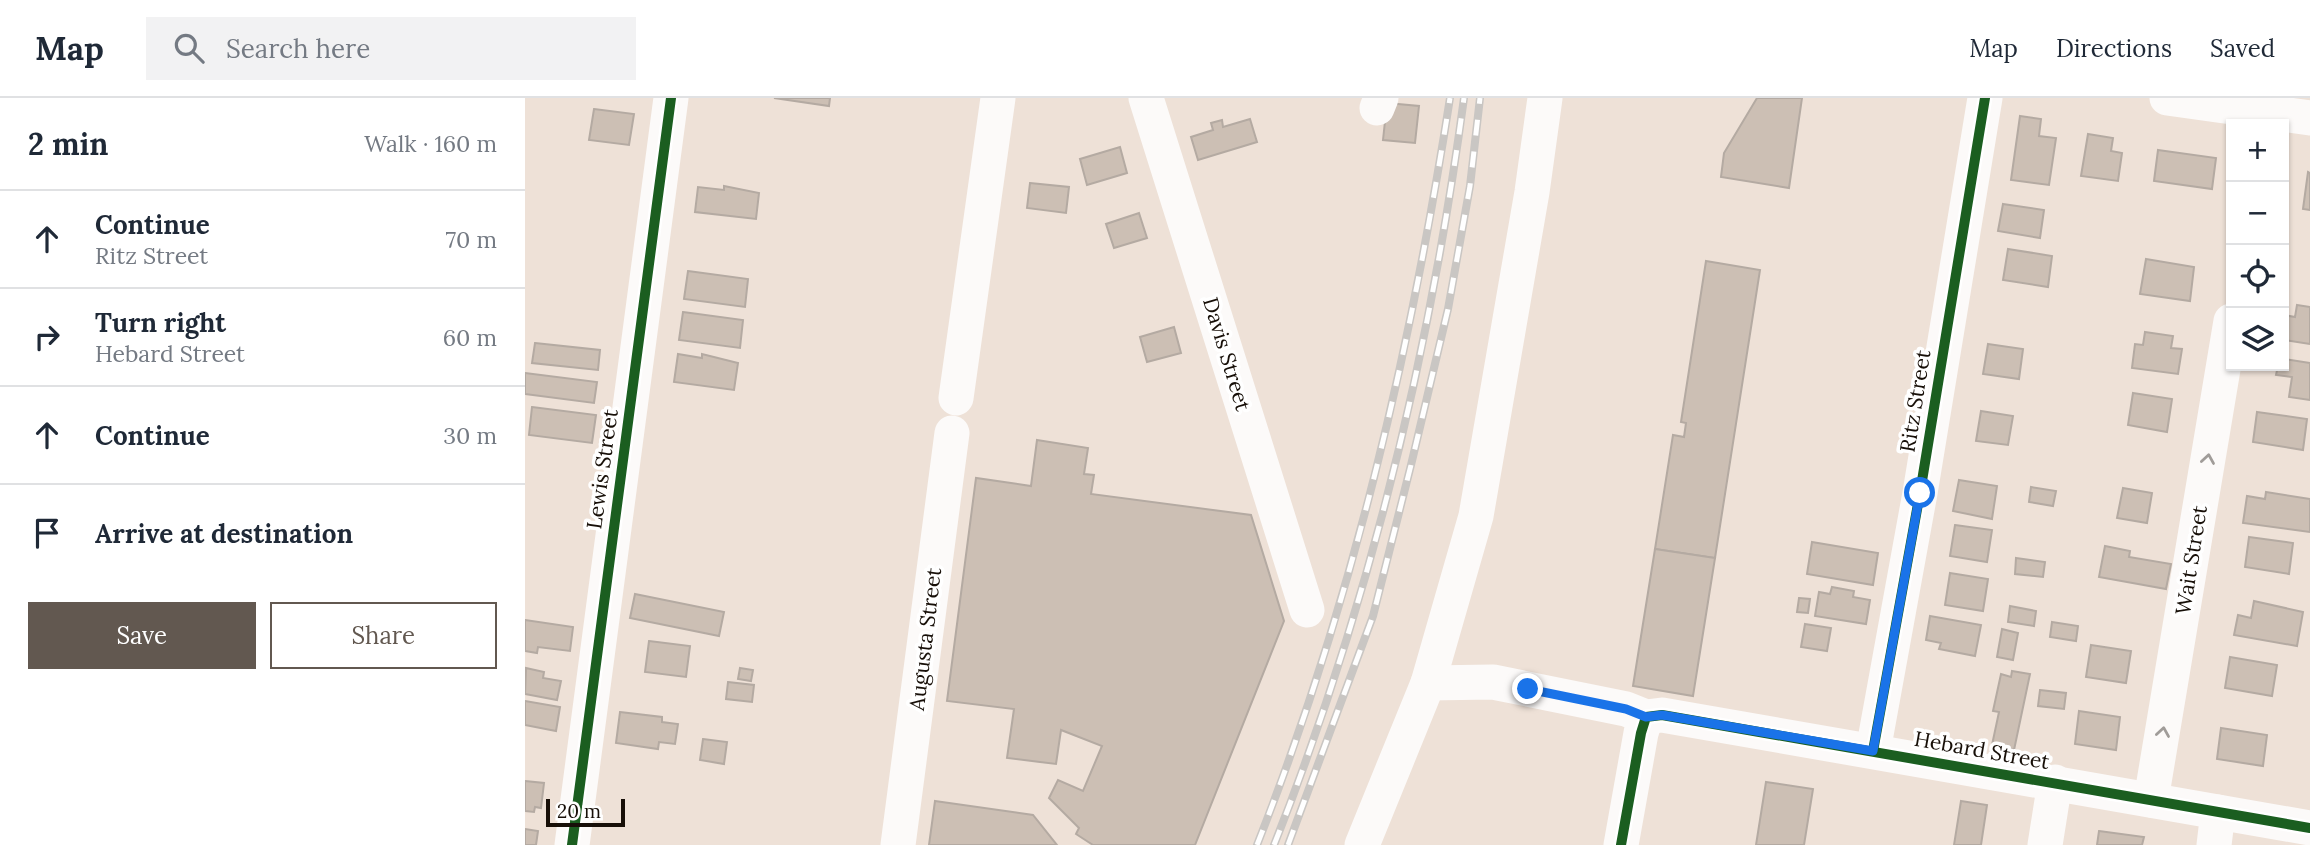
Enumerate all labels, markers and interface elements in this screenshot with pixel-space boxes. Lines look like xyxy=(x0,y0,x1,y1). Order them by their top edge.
search box xyxy=(146,17,636,80)
text: Map xyxy=(35,27,104,69)
icon: search xyxy=(170,29,208,67)
text: Search here xyxy=(226,32,370,65)
text: Map xyxy=(1969,33,2018,64)
text: Directions xyxy=(2056,33,2172,64)
text: Saved xyxy=(2210,33,2275,64)
map controls xyxy=(2226,119,2289,371)
button: + xyxy=(2226,119,2289,182)
text: 2 min xyxy=(28,125,108,163)
text: Walk · 160 m xyxy=(364,129,497,158)
button: − xyxy=(2226,182,2289,245)
text: Continue xyxy=(95,208,210,241)
icon: ahead xyxy=(28,220,66,258)
text: 70 m xyxy=(446,225,497,254)
text: Ritz Street xyxy=(95,241,208,270)
button: locate xyxy=(2226,245,2289,308)
street label: Davis Street xyxy=(1197,294,1257,415)
text: Turn right xyxy=(95,306,226,339)
button: layers xyxy=(2226,308,2289,371)
icon: right xyxy=(28,318,66,356)
text: 60 m xyxy=(443,323,497,352)
text: Hebard Street xyxy=(95,339,245,368)
street label: Ritz Street xyxy=(1894,347,1937,454)
street label: Lewis Street xyxy=(580,406,624,531)
icon: ahead xyxy=(28,416,66,454)
text: Continue xyxy=(95,419,210,452)
text: 30 m xyxy=(443,421,497,450)
one-way arrow xyxy=(2200,454,2215,465)
route start xyxy=(1904,477,1935,508)
street label: Wait Street xyxy=(2169,503,2213,617)
icon: arrive xyxy=(28,514,66,552)
text: Arrive at destination xyxy=(95,517,353,550)
street label: Augusta Street xyxy=(903,565,947,713)
button: Save xyxy=(28,602,256,669)
button: Share xyxy=(270,602,497,669)
route end xyxy=(1512,673,1543,704)
street label: Hebard Street xyxy=(1912,725,2053,775)
one-way arrow xyxy=(2155,726,2170,738)
scale bar xyxy=(546,796,625,828)
text: 20 m xyxy=(557,799,601,823)

